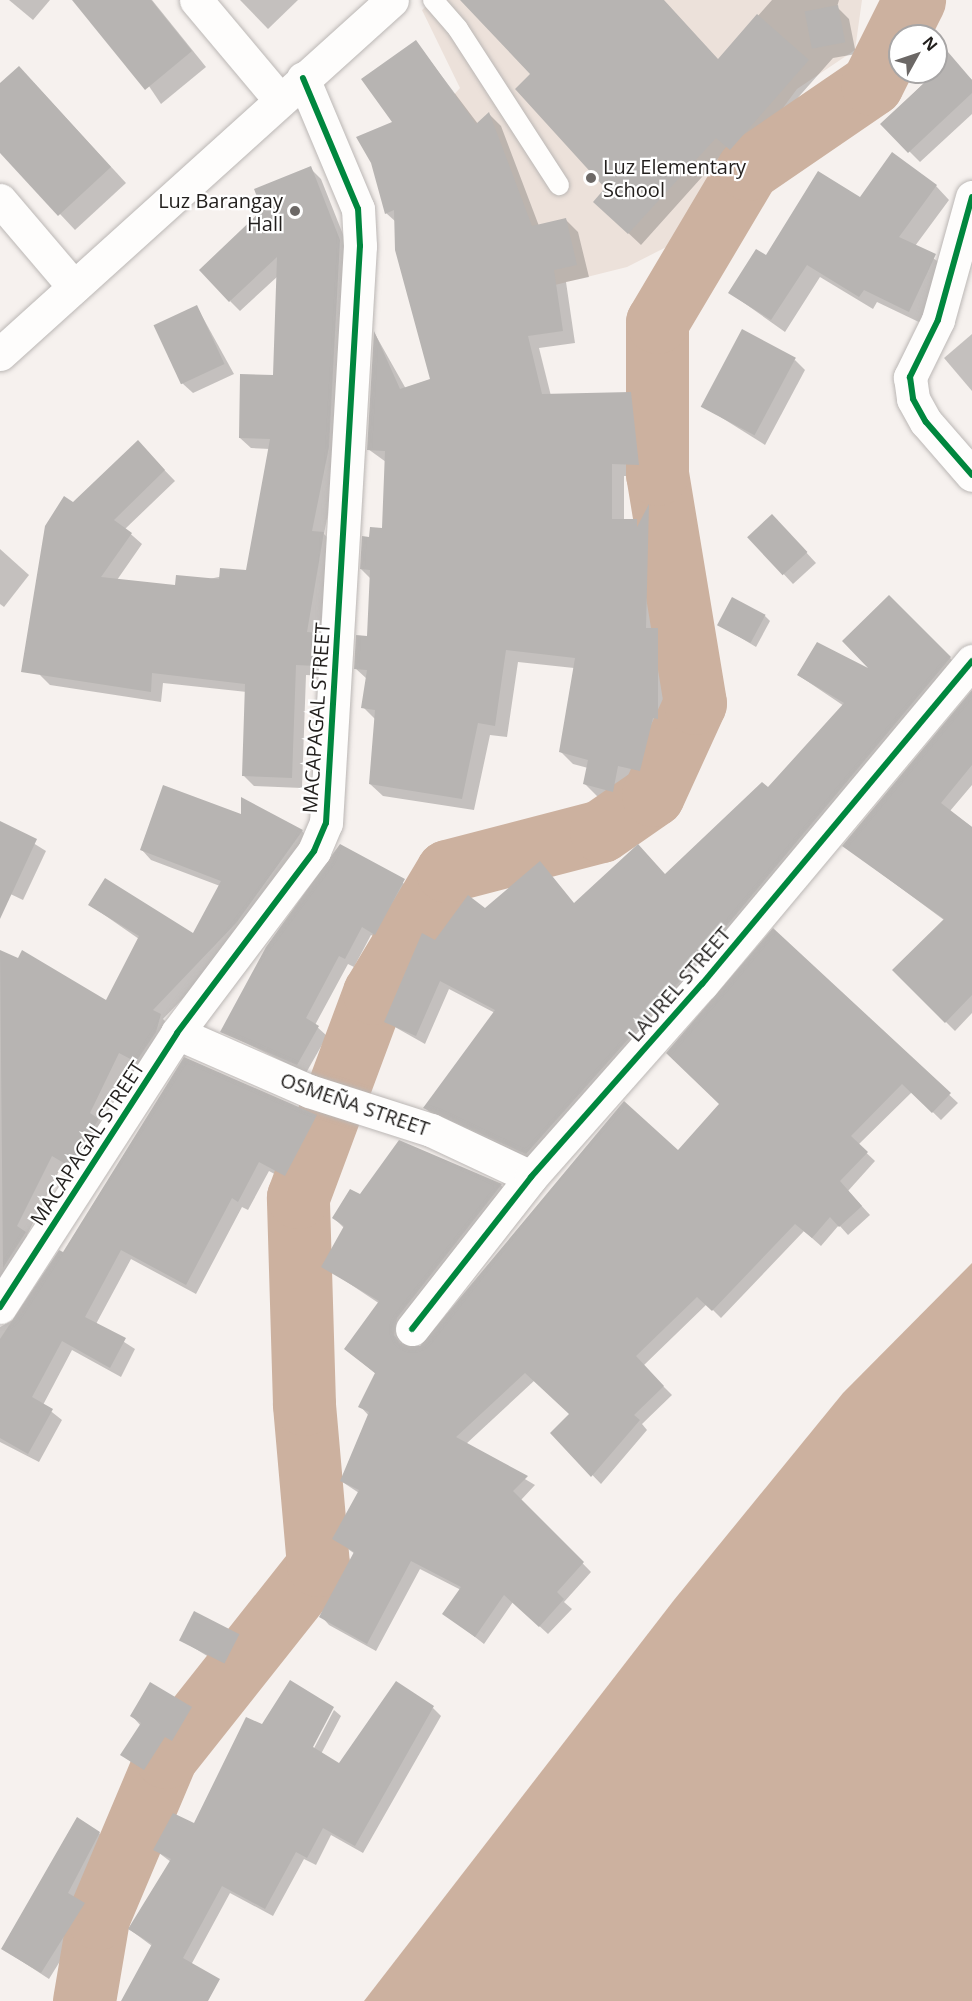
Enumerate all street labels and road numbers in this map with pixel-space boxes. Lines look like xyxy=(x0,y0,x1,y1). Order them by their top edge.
street label: MACAPAGAL STREET xyxy=(297,622,335,814)
street label: LAUREL STREET xyxy=(623,922,735,1046)
street label: MACAPAGAL STREET xyxy=(25,1056,149,1230)
street label: OSMEÑA STREET xyxy=(277,1067,433,1141)

